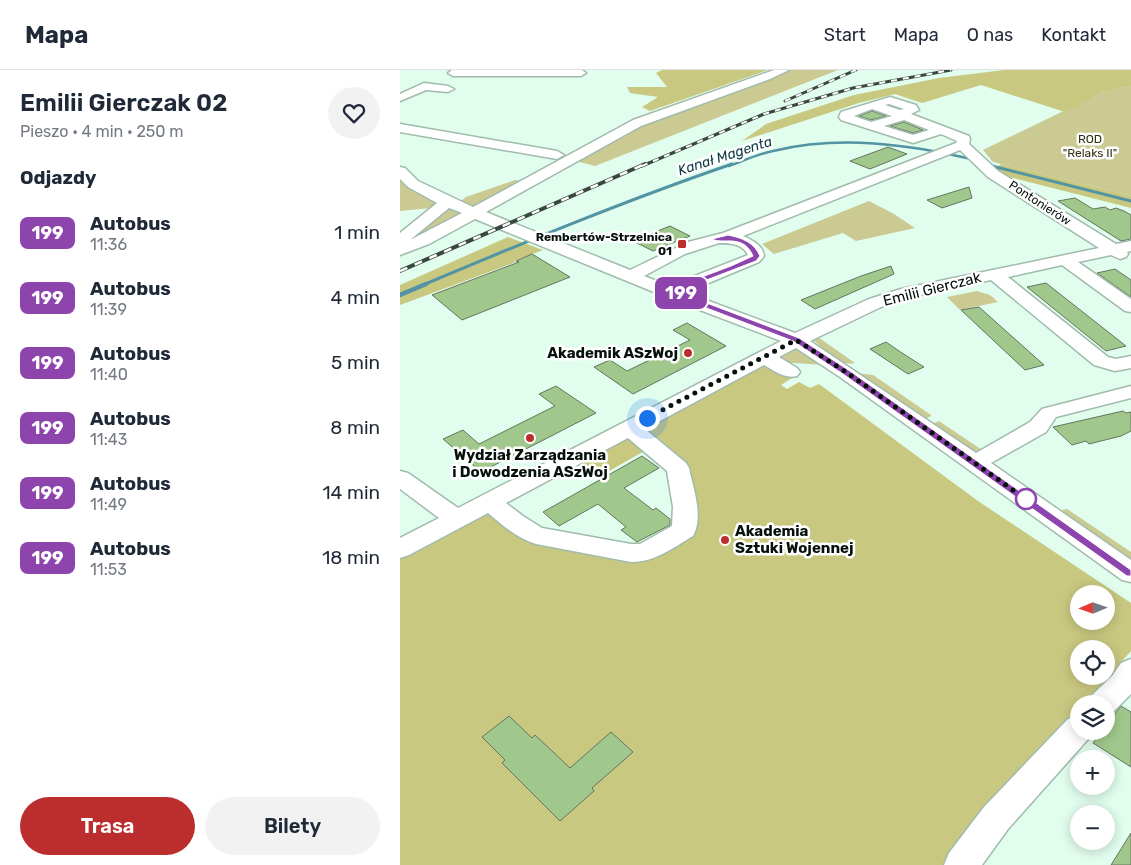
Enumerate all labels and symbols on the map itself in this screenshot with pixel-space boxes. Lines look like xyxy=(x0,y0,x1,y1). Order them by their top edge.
park label: ROD "Relaks II" xyxy=(1063,132,1117,160)
water label: Kanał Magenta xyxy=(676,133,774,179)
street label: Pontonierów xyxy=(1006,178,1074,228)
place label: Rembertów-Strzelnica 01 xyxy=(536,230,672,258)
marker: Rembertów-Strzelnica 01 xyxy=(676,238,688,250)
street label: Emilii Gierczak xyxy=(881,268,983,310)
line badge: 199 xyxy=(652,277,710,309)
place label: Akademik ASzWoj xyxy=(547,344,678,362)
marker: Akademik ASzWoj xyxy=(682,347,694,359)
your location xyxy=(635,406,660,431)
marker: Wydział Zarządzania i Dowodzenia ASzWoj xyxy=(524,432,536,444)
place label: Wydział Zarządzania i Dowodzenia ASzWoj xyxy=(452,446,608,481)
unlabelled marker xyxy=(1015,488,1037,510)
place label: Akademia Sztuki Wojennej xyxy=(735,522,854,557)
marker: Akademia Sztuki Wojennej xyxy=(719,534,731,546)
north arrow xyxy=(1070,585,1115,630)

